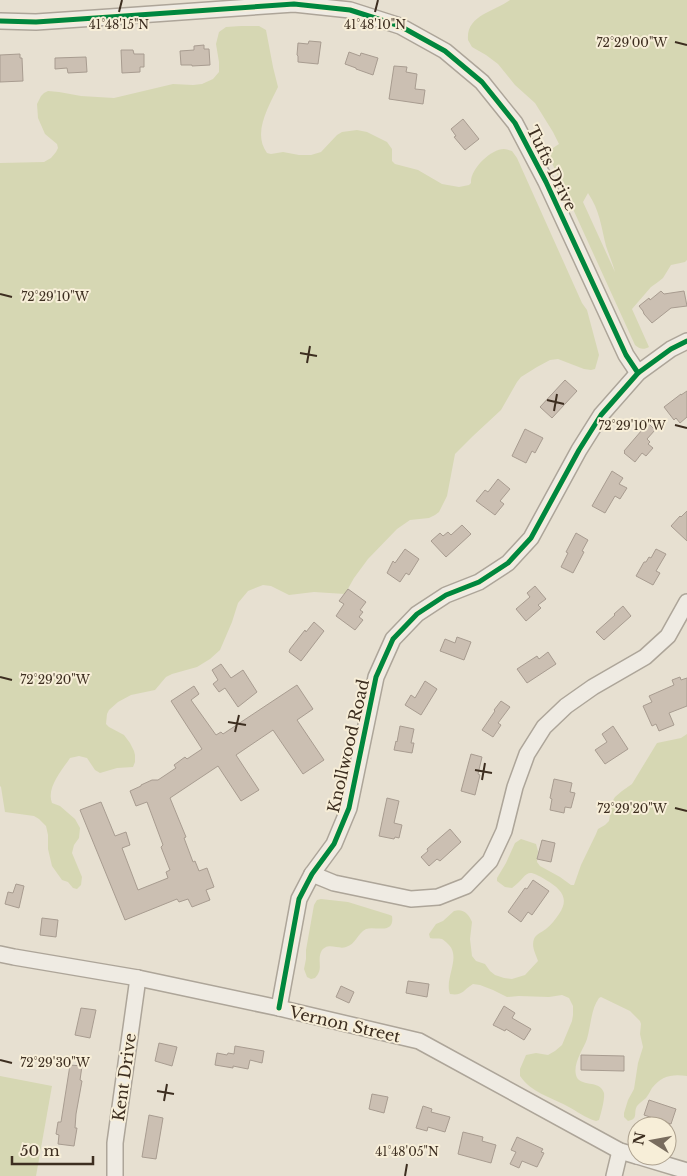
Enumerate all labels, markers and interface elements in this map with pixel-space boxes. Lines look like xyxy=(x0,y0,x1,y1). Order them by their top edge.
text: 41°48'15"N xyxy=(89,17,149,32)
text: 41°48'10"N xyxy=(344,17,406,32)
text: 72°29'00"W xyxy=(597,35,668,50)
street label: Tufts Drive xyxy=(523,122,581,214)
text: 72°29'10"W xyxy=(21,289,90,304)
text: 72°29'10"W xyxy=(598,418,667,433)
text: 72°29'20"W xyxy=(20,672,91,687)
street label: Knollwood Road xyxy=(323,677,373,815)
text: 72°29'20"W xyxy=(597,801,668,816)
street label: Vernon Street xyxy=(287,1001,402,1046)
street label: Kent Drive xyxy=(108,1032,140,1122)
text: 72°29'30"W xyxy=(20,1055,91,1070)
north arrow xyxy=(627,1116,677,1166)
text: N xyxy=(629,1130,649,1147)
scale bar xyxy=(12,1134,94,1166)
text: 50 m xyxy=(20,1141,60,1160)
text: 41°48'05"N xyxy=(375,1144,439,1159)

